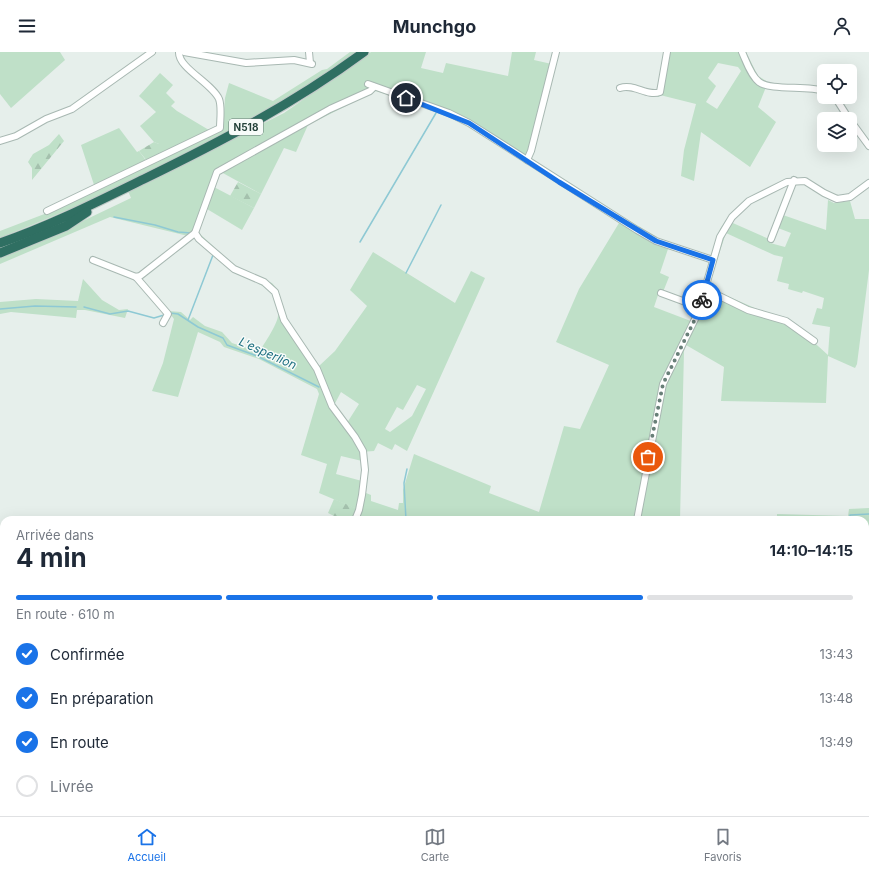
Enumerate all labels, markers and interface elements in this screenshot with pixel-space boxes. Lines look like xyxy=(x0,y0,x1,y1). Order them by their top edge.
icon: menu xyxy=(16,15,38,37)
icon: person xyxy=(831,15,853,37)
text: Munchgo xyxy=(393,16,476,37)
map controls xyxy=(817,64,857,152)
button: locate xyxy=(817,64,857,104)
pin xyxy=(389,81,423,115)
icon: home xyxy=(395,87,417,109)
button: layers xyxy=(817,112,857,152)
road number: N518 xyxy=(229,119,263,135)
courier xyxy=(682,280,722,320)
icon: bike xyxy=(691,289,713,311)
water label: L'esperlion xyxy=(237,334,299,372)
pin xyxy=(631,440,665,474)
icon: bag xyxy=(637,446,659,468)
text: Arrivée dans xyxy=(16,527,94,543)
text: 14:10–14:15 xyxy=(770,541,853,560)
text: 4 min xyxy=(16,542,87,573)
text: En route · 610 m xyxy=(16,606,115,622)
icon: check xyxy=(16,643,38,665)
text: Confirmée xyxy=(50,645,125,664)
text: 13:43 xyxy=(820,646,853,662)
icon: check xyxy=(16,687,38,709)
text: En préparation xyxy=(50,689,154,708)
text: 13:48 xyxy=(819,690,853,706)
icon: check xyxy=(16,731,38,753)
text: En route xyxy=(50,733,109,752)
text: 13:49 xyxy=(819,734,853,750)
text: Livrée xyxy=(50,777,93,796)
tab: Accueil xyxy=(127,826,166,864)
tab: Carte xyxy=(421,826,449,864)
tab: Favoris xyxy=(704,826,742,864)

